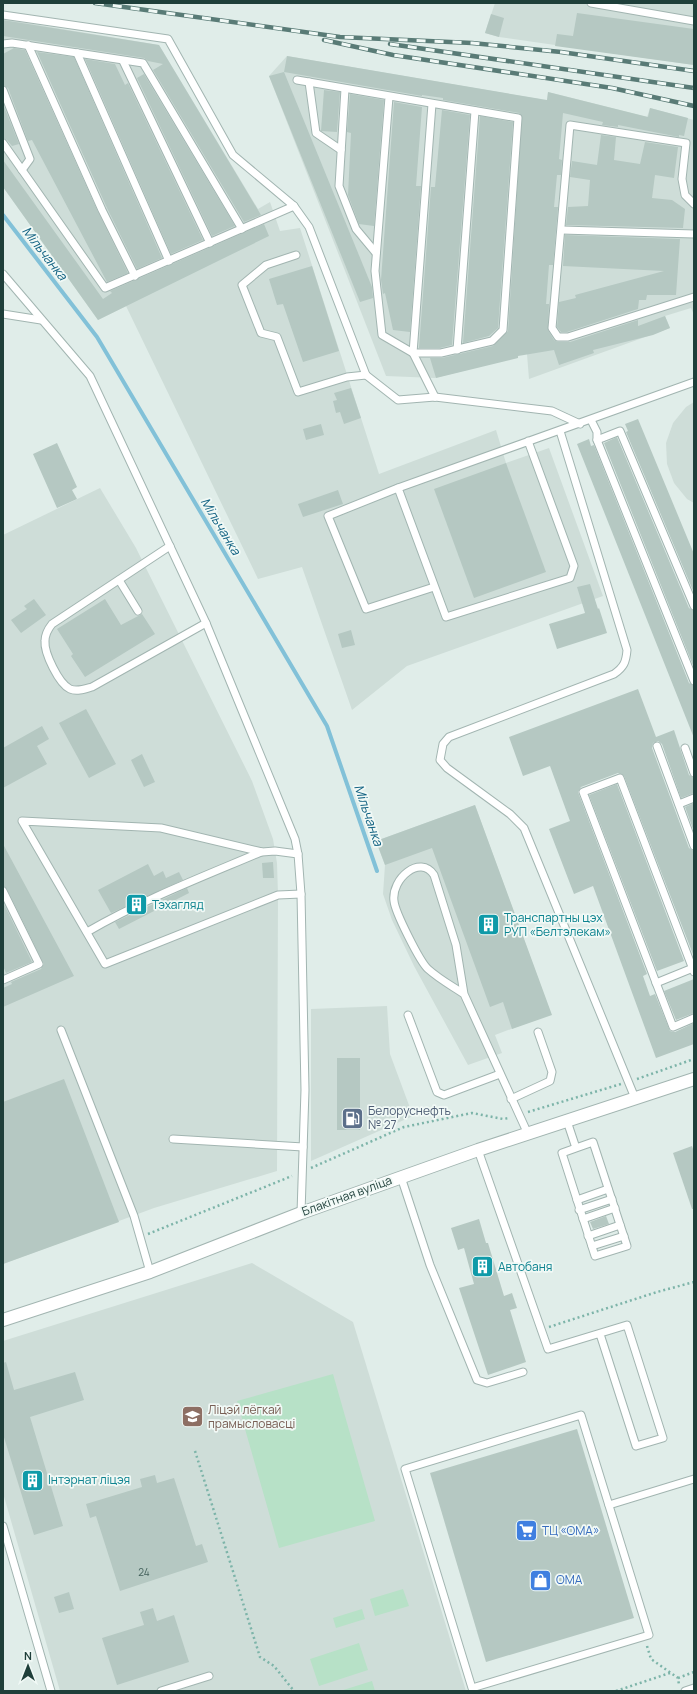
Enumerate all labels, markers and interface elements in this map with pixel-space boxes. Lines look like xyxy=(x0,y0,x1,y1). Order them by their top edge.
water label: Мільчанка xyxy=(18,222,72,284)
water label: Мільчанка xyxy=(197,494,246,559)
water label: Мільчанка xyxy=(350,782,388,849)
building icon: Тэхагляд xyxy=(123,892,149,918)
place label: Тэхагляд xyxy=(152,896,204,913)
place label: Транспартны цэх РУП «Белтэлекам» xyxy=(504,909,611,940)
building icon: Транспартны цэх РУП «Белтэлекам» xyxy=(476,912,502,938)
place label: Белоруснефть № 27 xyxy=(368,1102,451,1133)
fuel station icon: Белоруснефть № 27 xyxy=(340,1105,366,1131)
street label: Блакітная вуліца xyxy=(299,1171,394,1220)
building icon: Автобаня xyxy=(469,1254,495,1280)
place label: Автобаня xyxy=(498,1258,552,1275)
place label: Ліцэй лёгкай прамысловасці xyxy=(208,1401,295,1432)
school or university icon: Ліцэй лёгкай прамысловасці xyxy=(180,1404,206,1430)
building icon: Інтэрнат ліцэя xyxy=(20,1467,46,1493)
place label: Інтэрнат ліцэя xyxy=(48,1471,130,1488)
supermarket icon: ТЦ «ОМА» xyxy=(514,1518,540,1544)
place label: ТЦ «ОМА» xyxy=(542,1522,599,1539)
house number: 24 xyxy=(138,1565,150,1579)
shop icon: ОМА xyxy=(527,1567,553,1593)
place label: ОМА xyxy=(556,1571,583,1588)
north arrow xyxy=(8,1646,48,1686)
text: N xyxy=(24,1648,32,1663)

